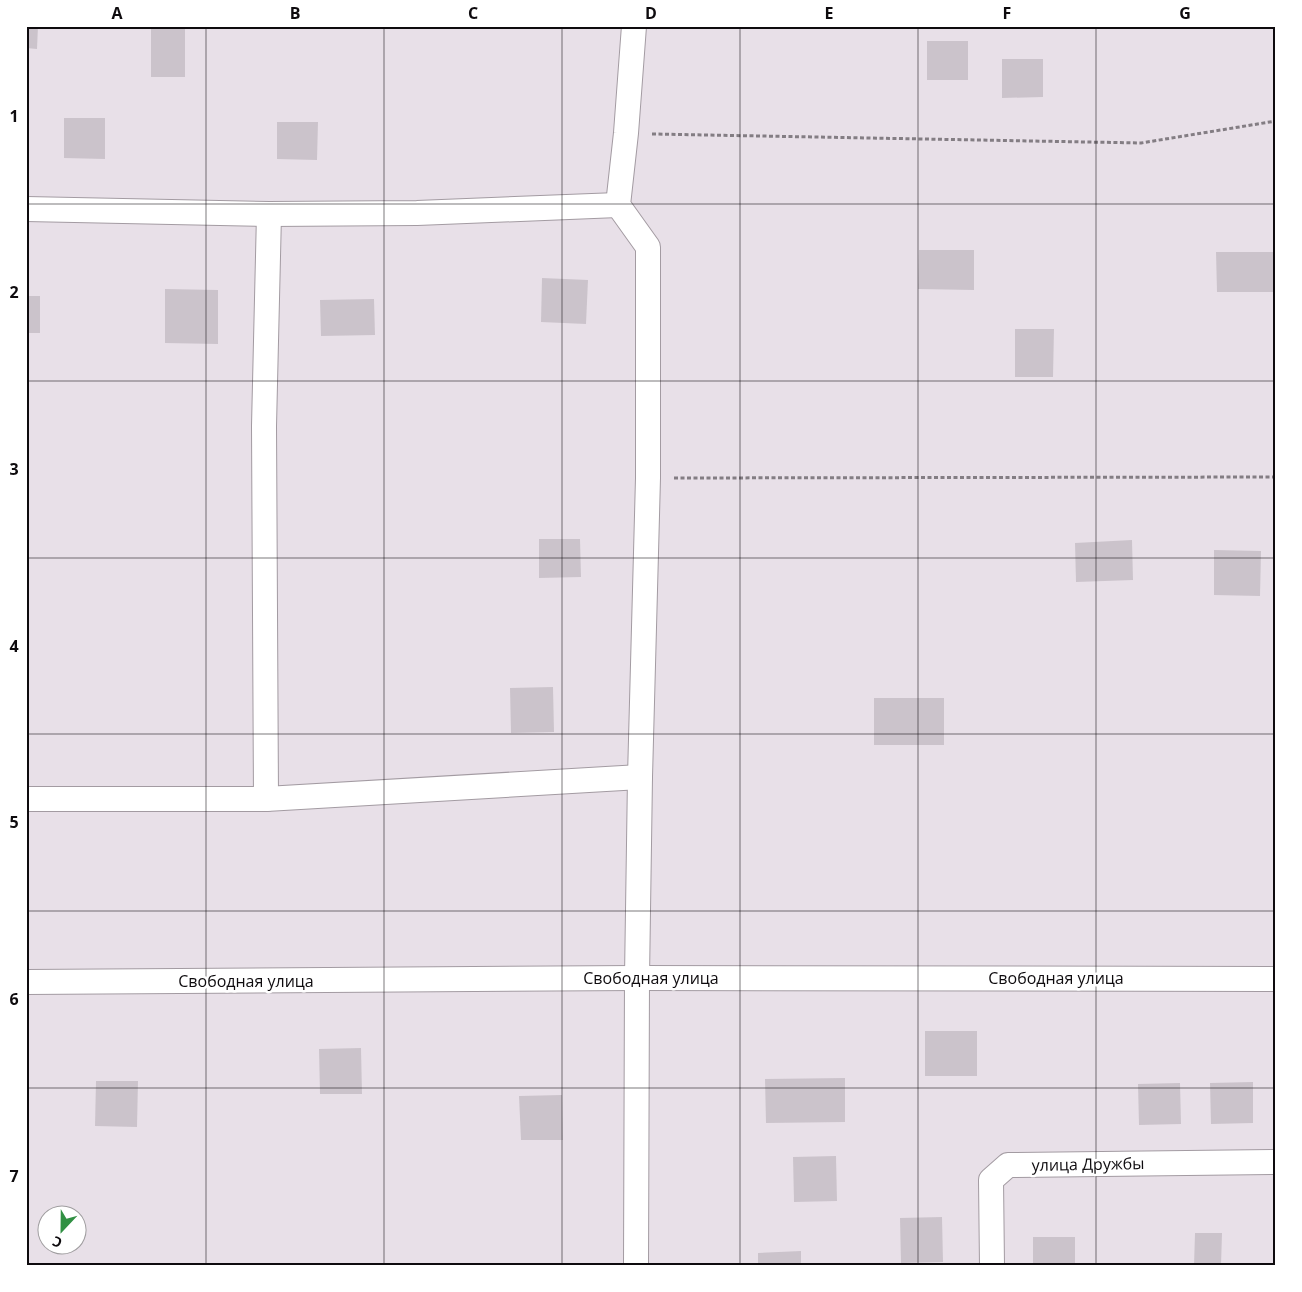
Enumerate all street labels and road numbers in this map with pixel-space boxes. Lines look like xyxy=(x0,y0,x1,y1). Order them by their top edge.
street label: Свободная улица xyxy=(583,967,719,989)
street label: Свободная улица xyxy=(988,967,1124,989)
street label: Свободная улица xyxy=(178,970,314,992)
street label: улица Дружбы xyxy=(1031,1152,1145,1176)

